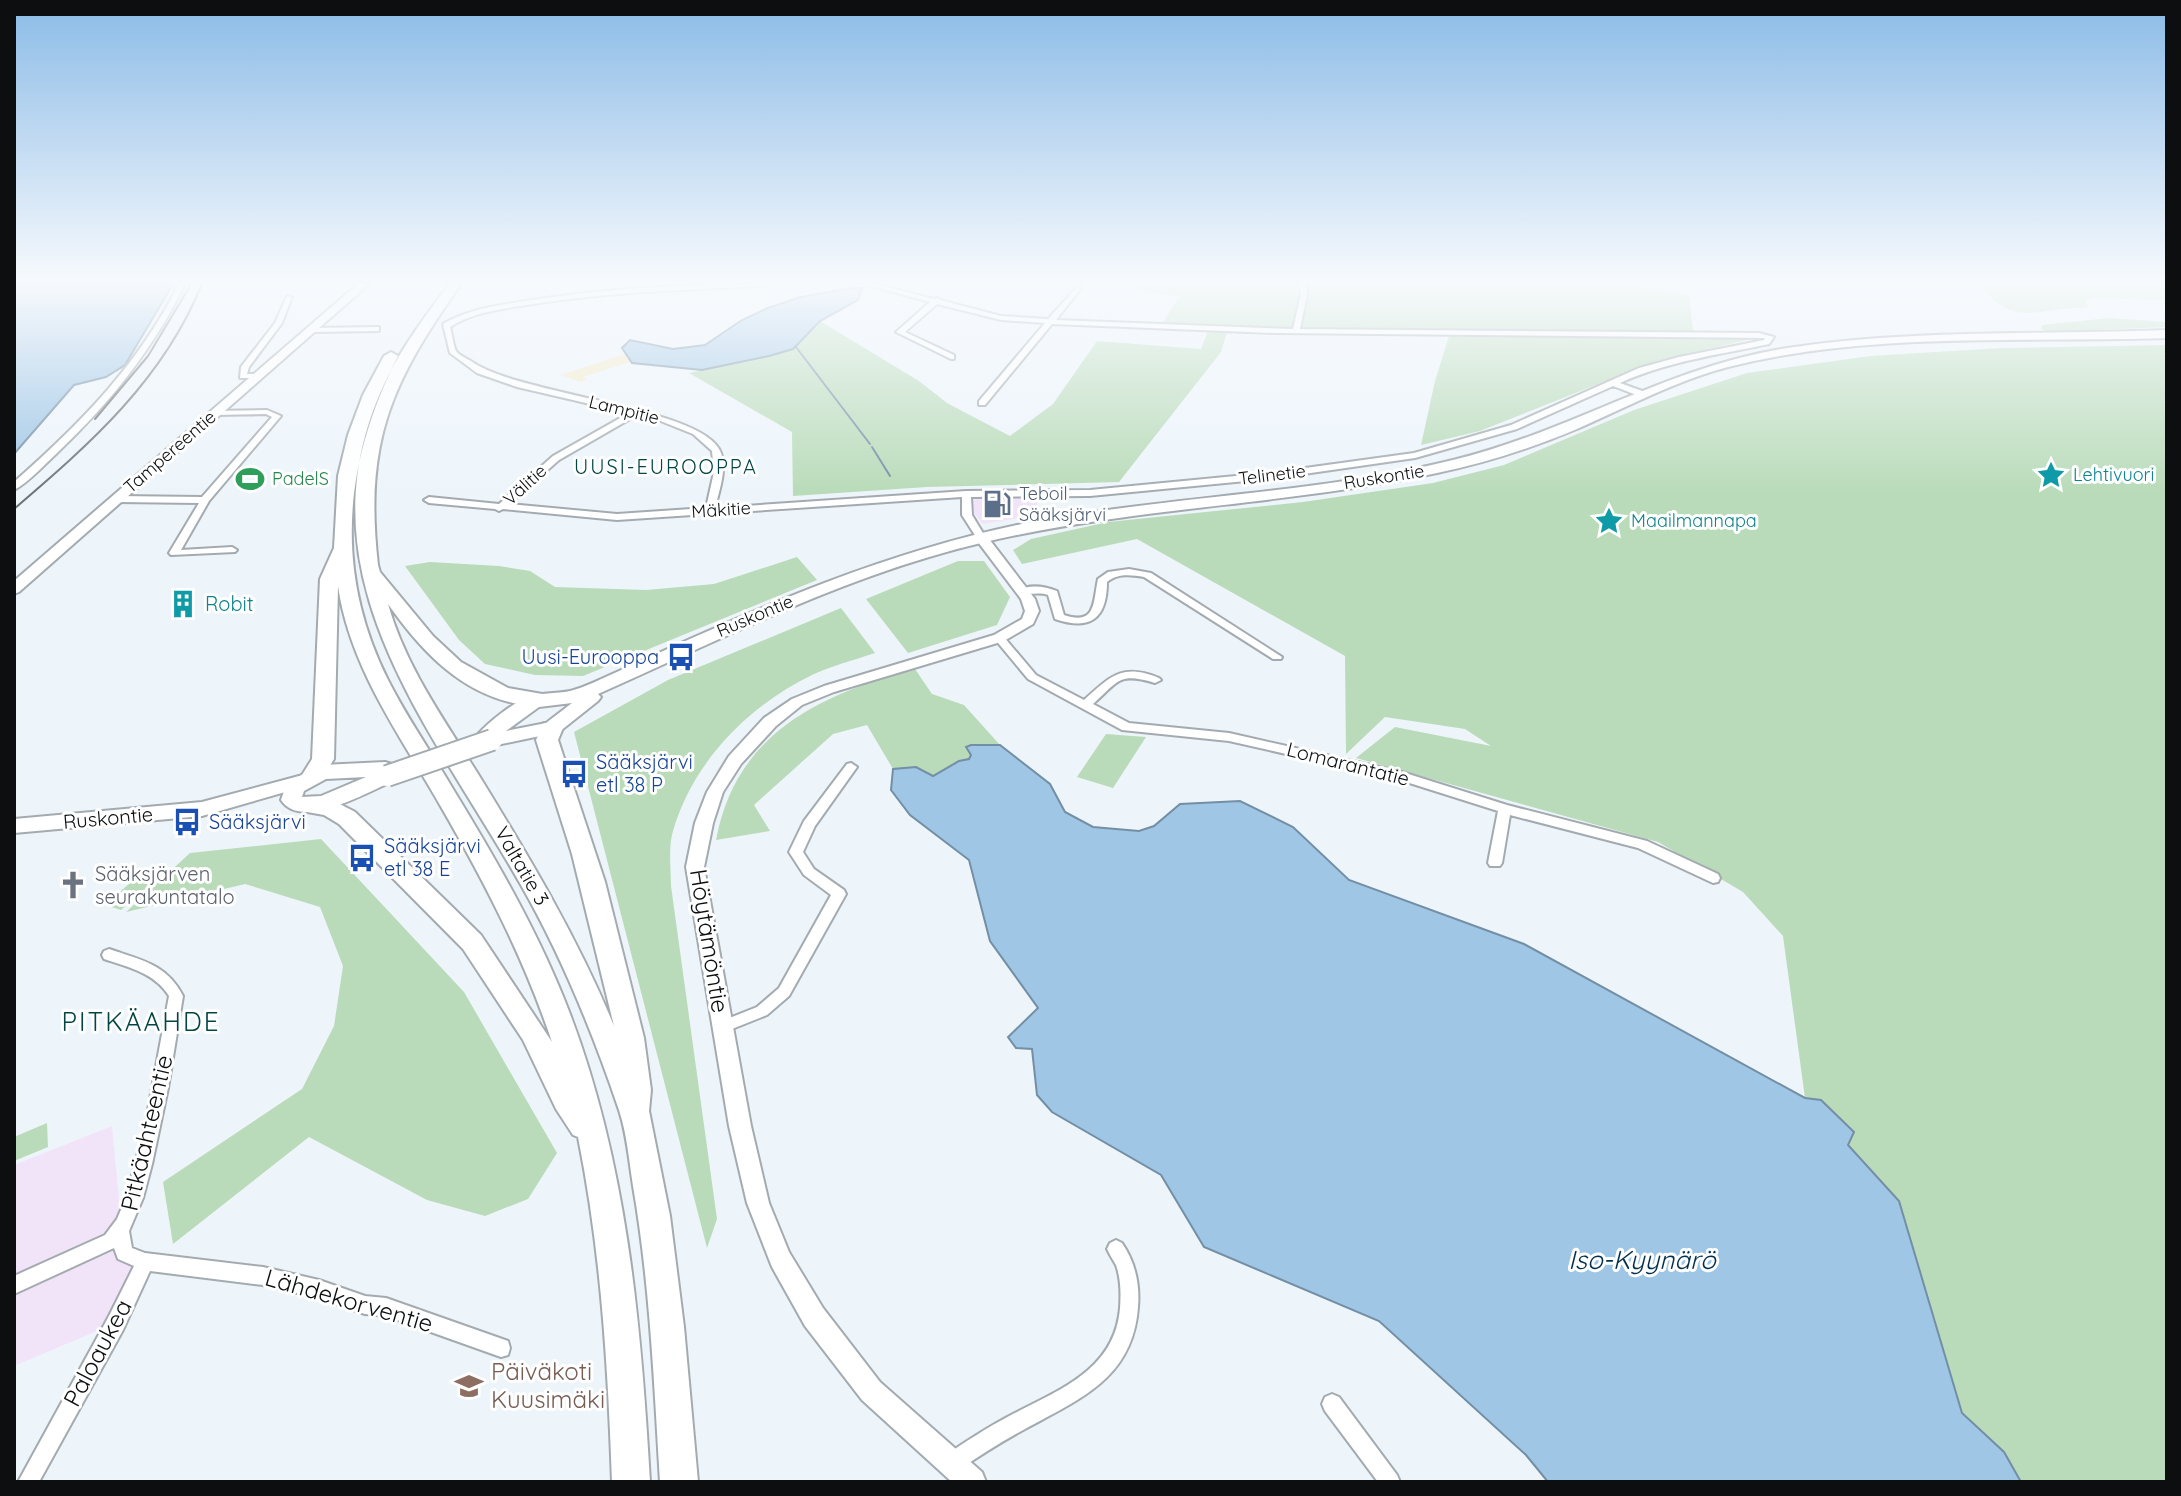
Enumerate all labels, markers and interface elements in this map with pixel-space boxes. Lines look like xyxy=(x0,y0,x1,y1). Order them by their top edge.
street label: Lampitie xyxy=(587,390,662,429)
street label: Tampereentie xyxy=(119,405,221,498)
district label: UUSI-EUROOPPA xyxy=(574,454,758,479)
street label: Välitie xyxy=(498,459,551,510)
street label: Telinetie xyxy=(1237,459,1307,490)
street label: Ruskontie xyxy=(1342,459,1426,494)
place icon: Lehtivuori xyxy=(2036,460,2066,490)
place label: Lehtivuori xyxy=(2073,463,2154,486)
sports icon: PadelS xyxy=(235,464,265,494)
place label: PadelS xyxy=(272,467,329,490)
place label: Teboil Sääksjärvi xyxy=(1019,482,1106,526)
fuel station icon: Teboil Sääksjärvi xyxy=(982,489,1012,519)
street label: Mäkitie xyxy=(691,496,751,523)
place icon: Maailmannapa xyxy=(1594,506,1624,536)
place label: Maailmannapa xyxy=(1631,509,1757,532)
building icon: Robit xyxy=(168,589,198,619)
street label: Ruskontie xyxy=(713,589,797,642)
place label: Robit xyxy=(205,591,254,616)
bus stop icon: Uusi-Eurooppa xyxy=(666,642,696,672)
place label: Uusi-Eurooppa xyxy=(522,644,659,669)
street label: Lomarantatie xyxy=(1284,736,1412,791)
place label: Sääksjärvi etl 38 P xyxy=(596,749,693,797)
bus stop icon: Sääksjärvi etl 38 P xyxy=(559,759,589,789)
street label: Ruskontie xyxy=(62,801,154,834)
bus stop icon: Sääksjärvi xyxy=(172,807,202,837)
place label: Sääksjärvi xyxy=(209,809,306,834)
street label: Valtatie 3 xyxy=(490,822,555,910)
place label: Sääksjärvi etl 38 E xyxy=(384,833,481,881)
bus stop icon: Sääksjärvi etl 38 E xyxy=(347,843,377,873)
place label: Sääksjärven seurakuntatalo xyxy=(95,861,234,909)
street label: Höytämöntie xyxy=(684,867,736,1015)
church icon: Sääksjärven seurakuntatalo xyxy=(58,870,88,900)
district label: PITKÄAHDE xyxy=(61,1005,221,1038)
street label: Pitkäahteentie xyxy=(114,1052,179,1214)
water label: Iso-Kyynärö xyxy=(1568,1243,1717,1276)
street label: Lähdekorventie xyxy=(262,1262,437,1338)
street label: Paloaukea xyxy=(56,1294,138,1411)
place label: Päiväkoti Kuusimäki xyxy=(491,1356,605,1414)
school or university icon: Päiväkoti Kuusimäki xyxy=(454,1371,484,1401)

